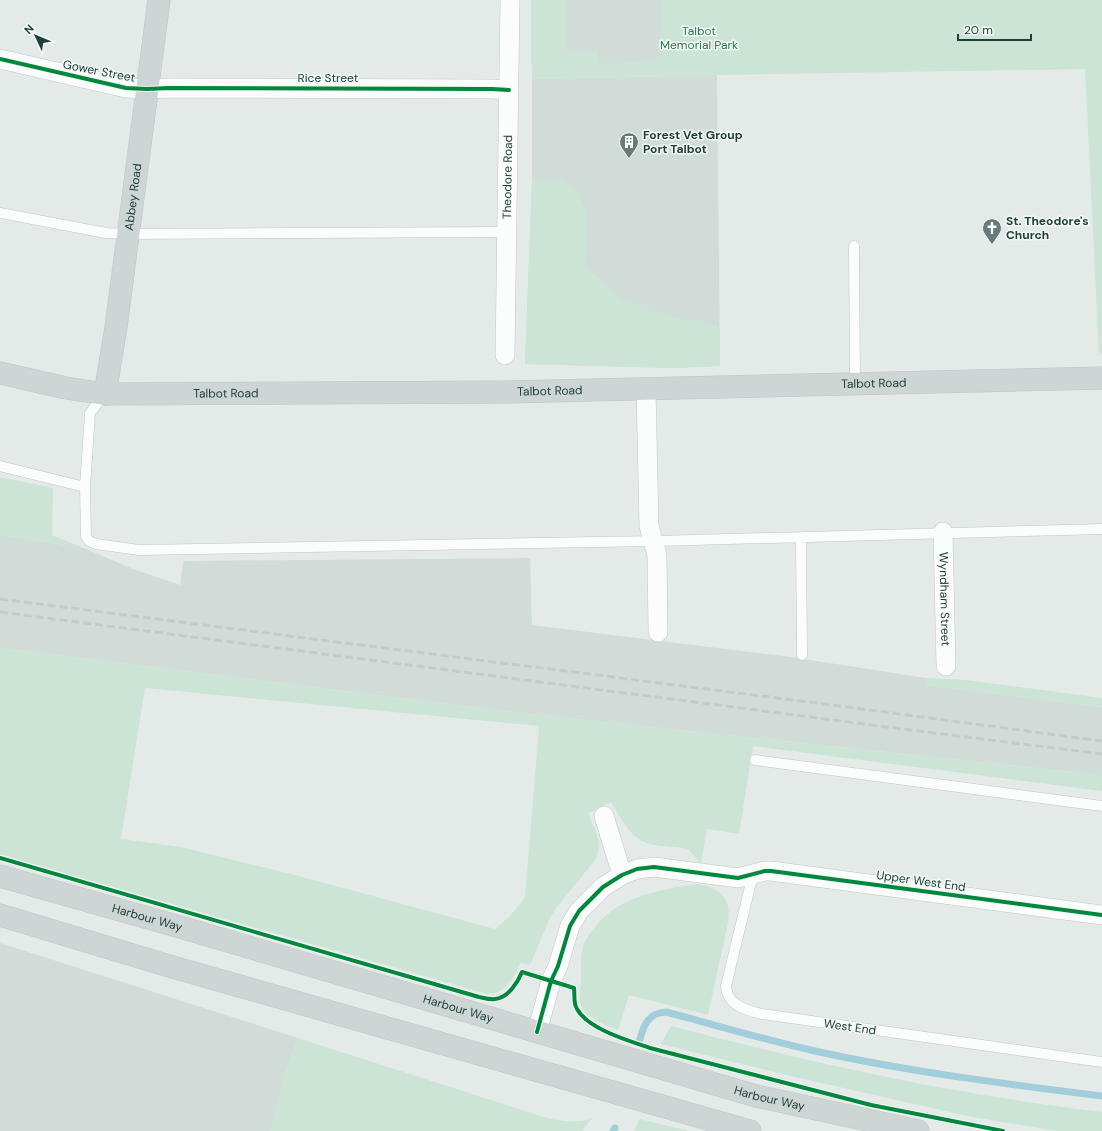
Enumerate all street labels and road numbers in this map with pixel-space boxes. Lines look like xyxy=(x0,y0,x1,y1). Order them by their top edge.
street label: Gower Street xyxy=(61,56,137,86)
street label: Rice Street xyxy=(298,70,359,86)
street label: Theodore Road xyxy=(499,135,516,219)
street label: Abbey Road xyxy=(121,163,145,231)
street label: Talbot Road xyxy=(841,375,907,392)
street label: Talbot Road xyxy=(517,382,583,400)
street label: Talbot Road xyxy=(193,385,259,402)
street label: Wyndham Street xyxy=(935,552,954,647)
street label: Upper West End xyxy=(875,867,967,895)
street label: Harbour Way xyxy=(110,900,185,935)
street label: Harbour Way xyxy=(421,991,495,1027)
street label: West End xyxy=(823,1015,877,1039)
street label: Harbour Way xyxy=(732,1082,807,1114)

